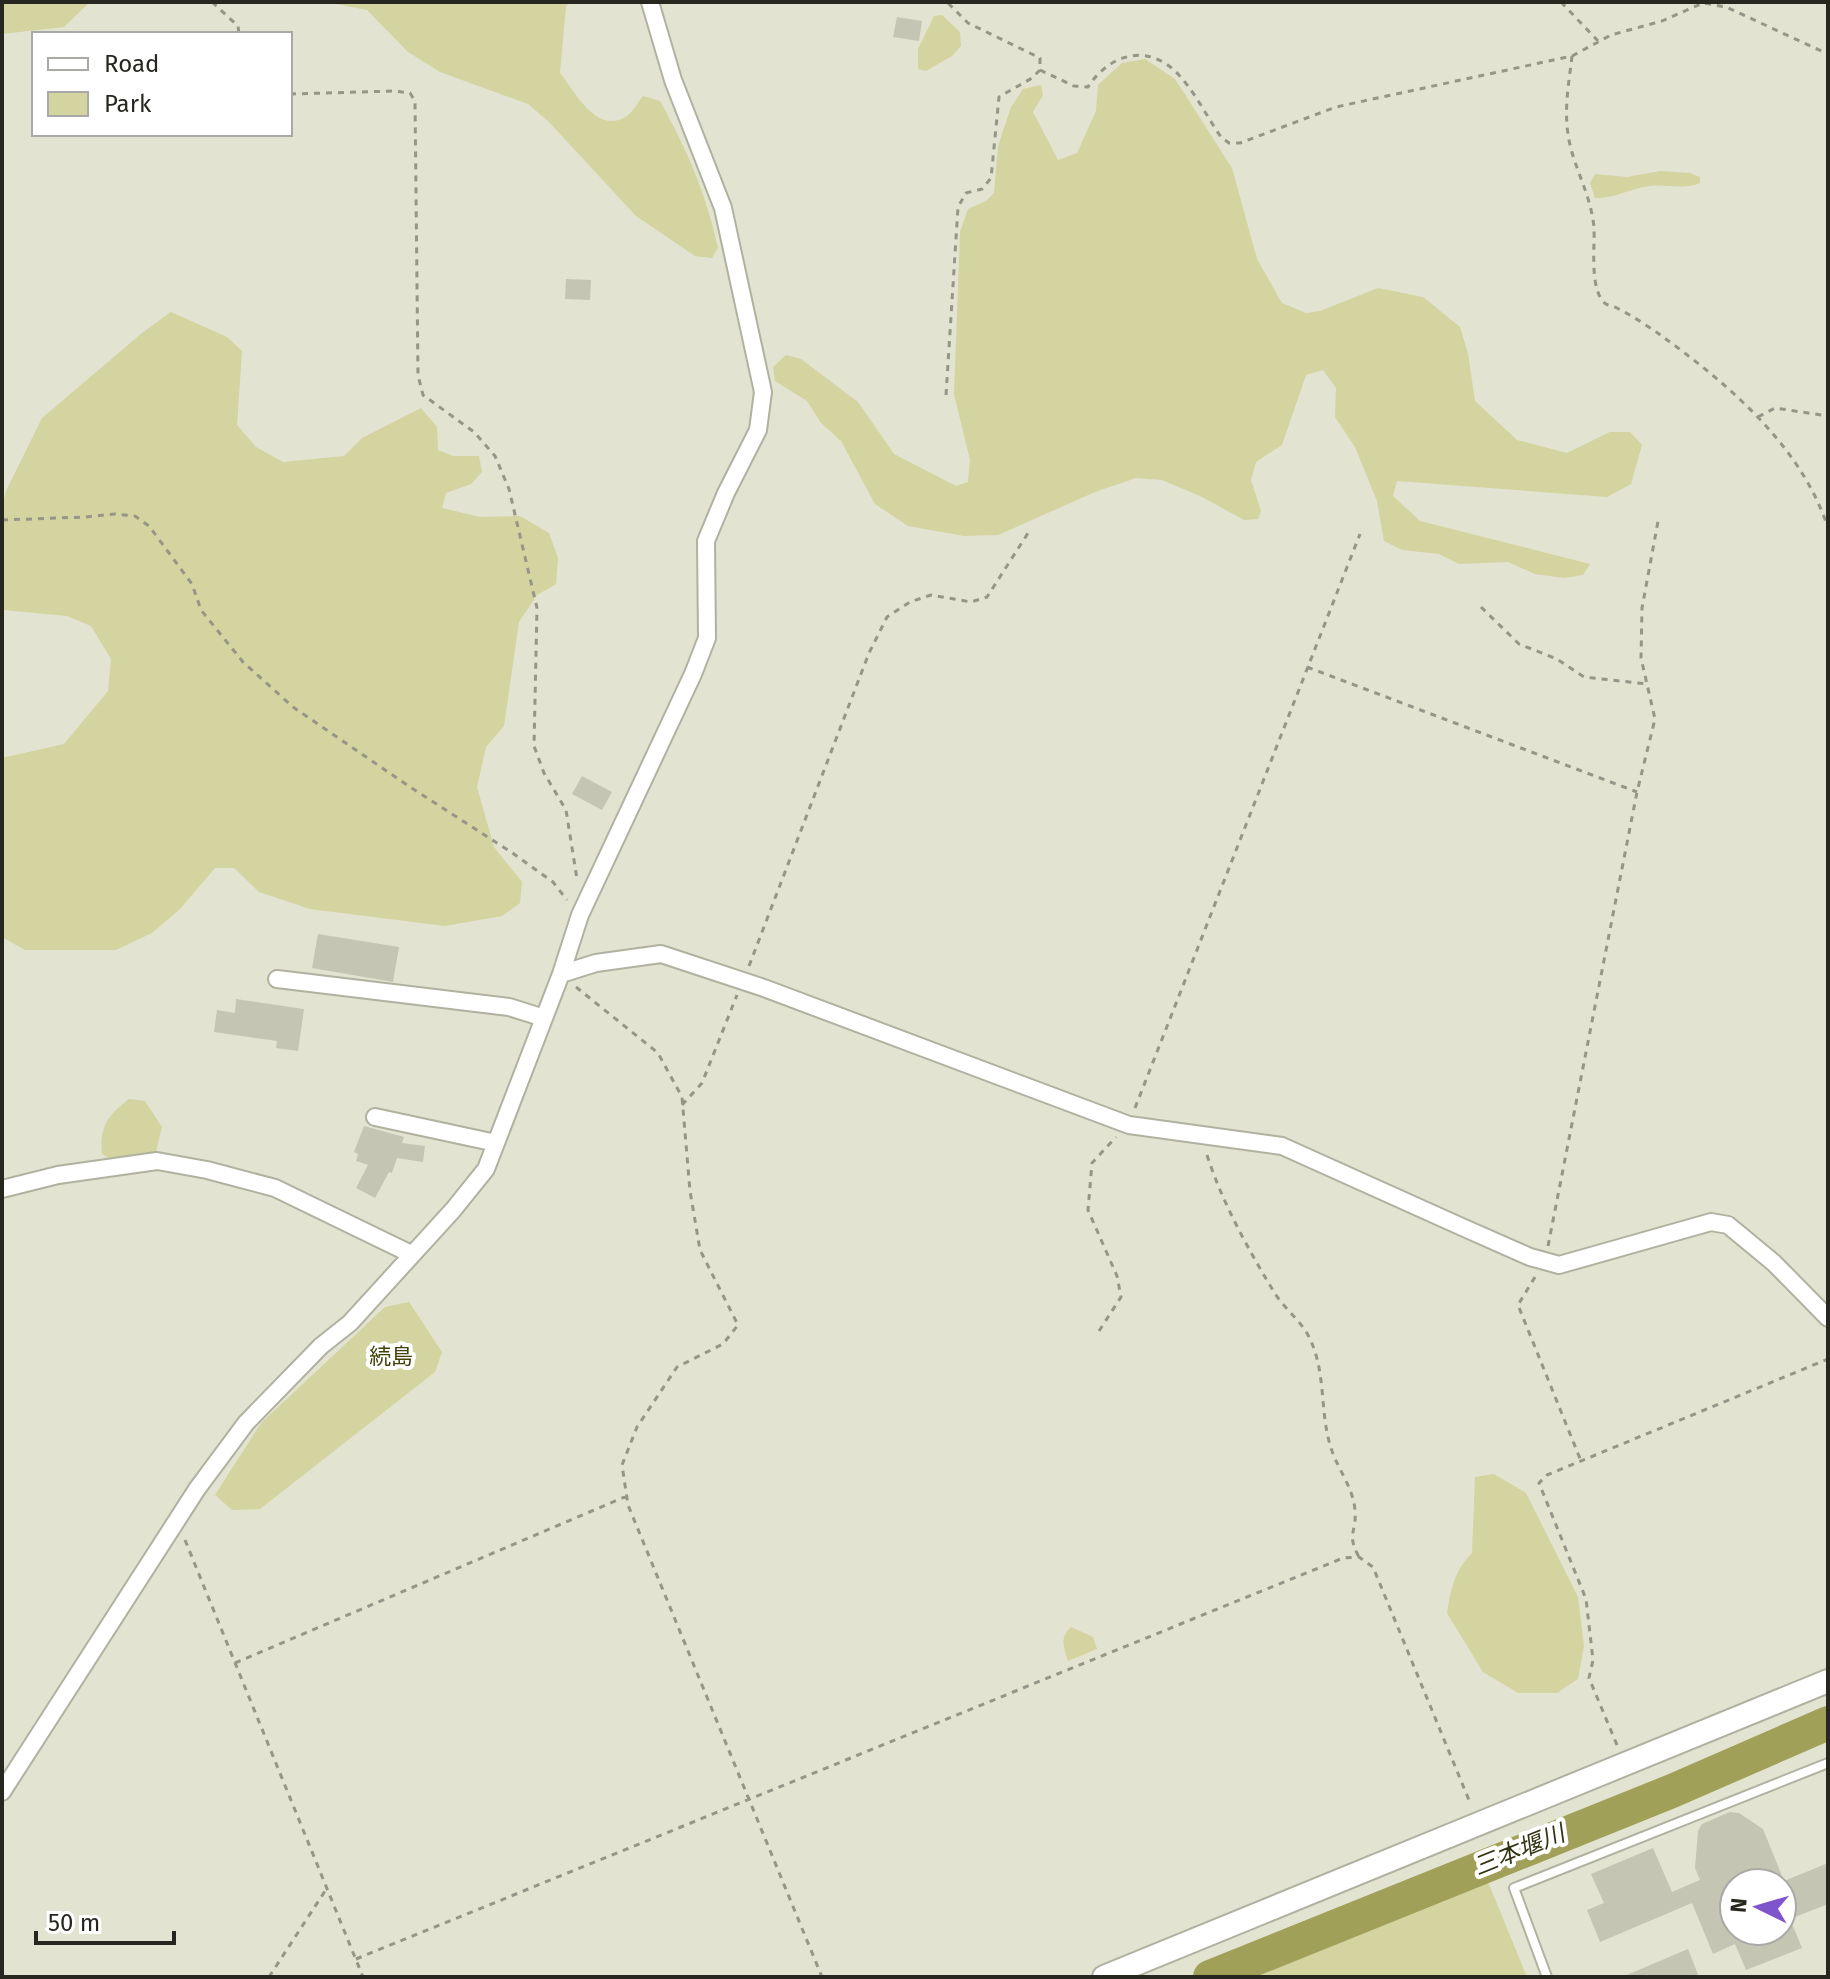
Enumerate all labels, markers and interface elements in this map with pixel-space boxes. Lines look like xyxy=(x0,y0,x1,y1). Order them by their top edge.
legend xyxy=(32,32,292,136)
text: Road xyxy=(104,50,159,78)
text: Park xyxy=(104,90,152,118)
park label: 続島 xyxy=(369,1343,413,1370)
water label: 三本堰川 xyxy=(1469,1818,1572,1881)
north arrow xyxy=(1718,1867,1798,1947)
scale bar xyxy=(36,1895,174,1945)
text: N xyxy=(1724,1897,1753,1914)
text: 50 m xyxy=(48,1909,100,1937)

